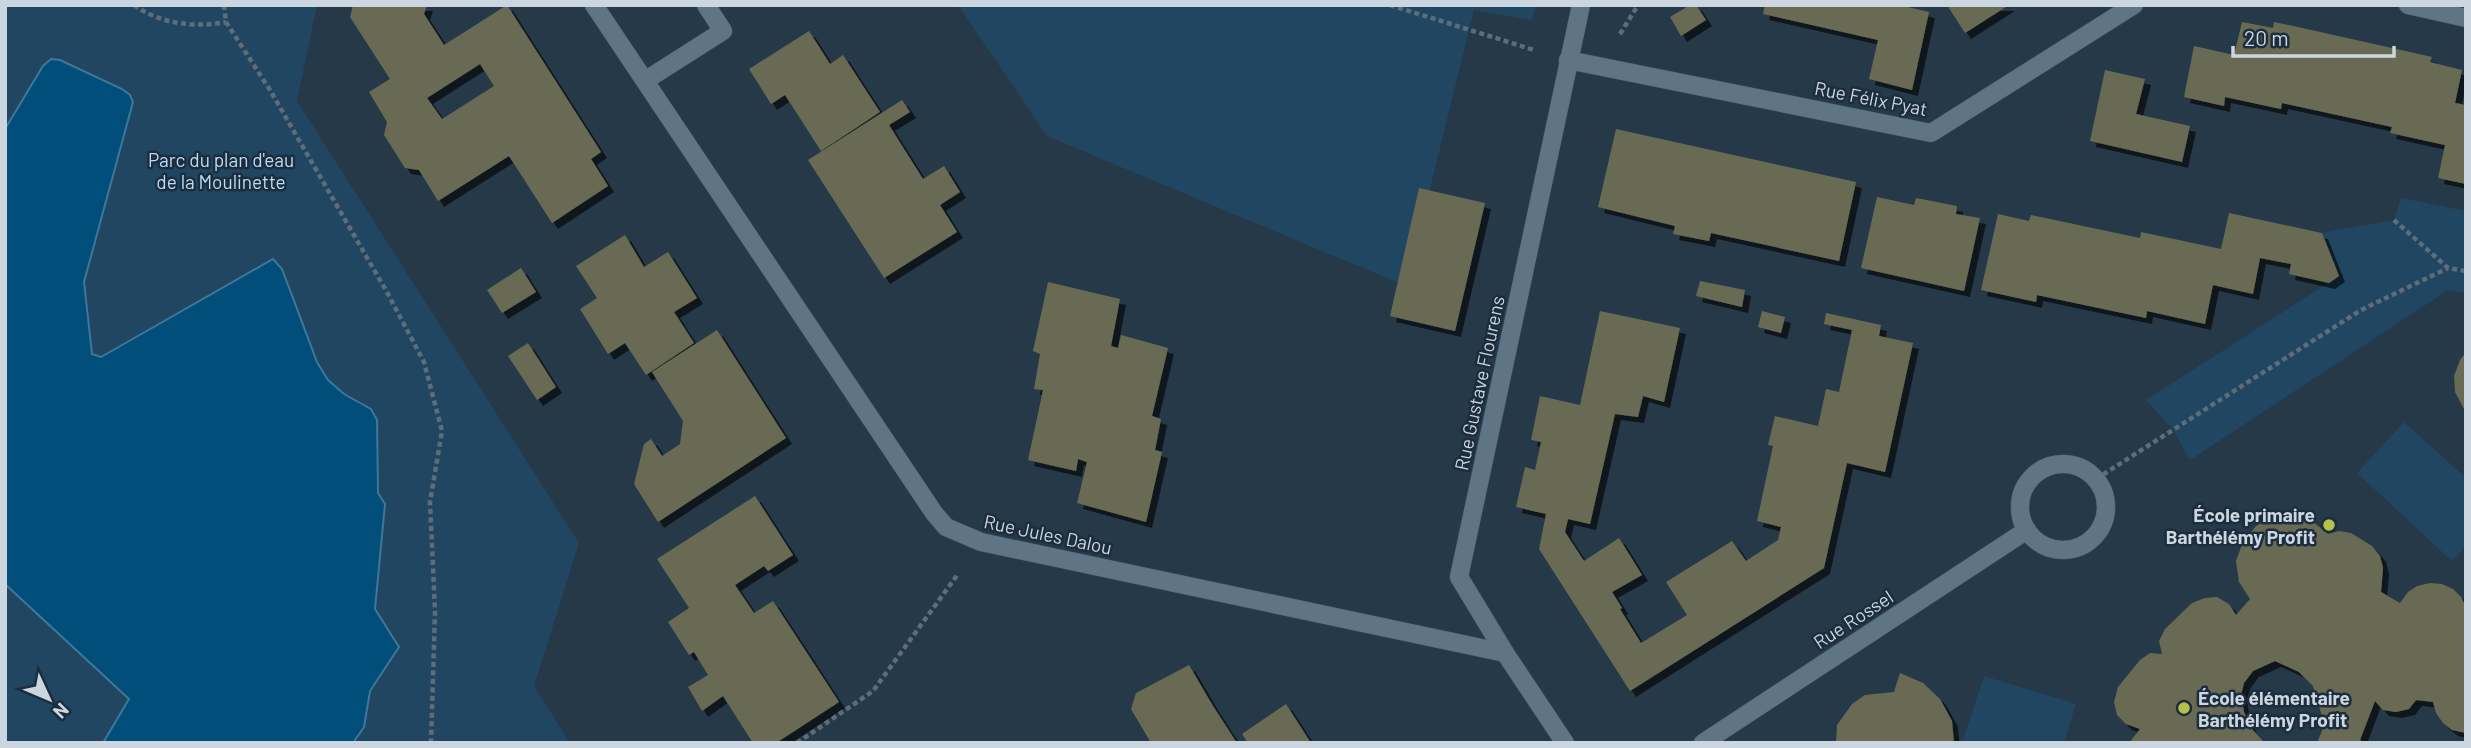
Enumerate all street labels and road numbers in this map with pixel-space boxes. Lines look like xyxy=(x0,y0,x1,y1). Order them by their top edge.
street label: Rue Félix Pyat xyxy=(1813,76,1929,120)
street label: Rue Gustave Flourens xyxy=(1449,294,1509,472)
street label: Rue Jules Dalou xyxy=(982,509,1114,559)
street label: Rue Rossel xyxy=(1809,585,1897,653)

